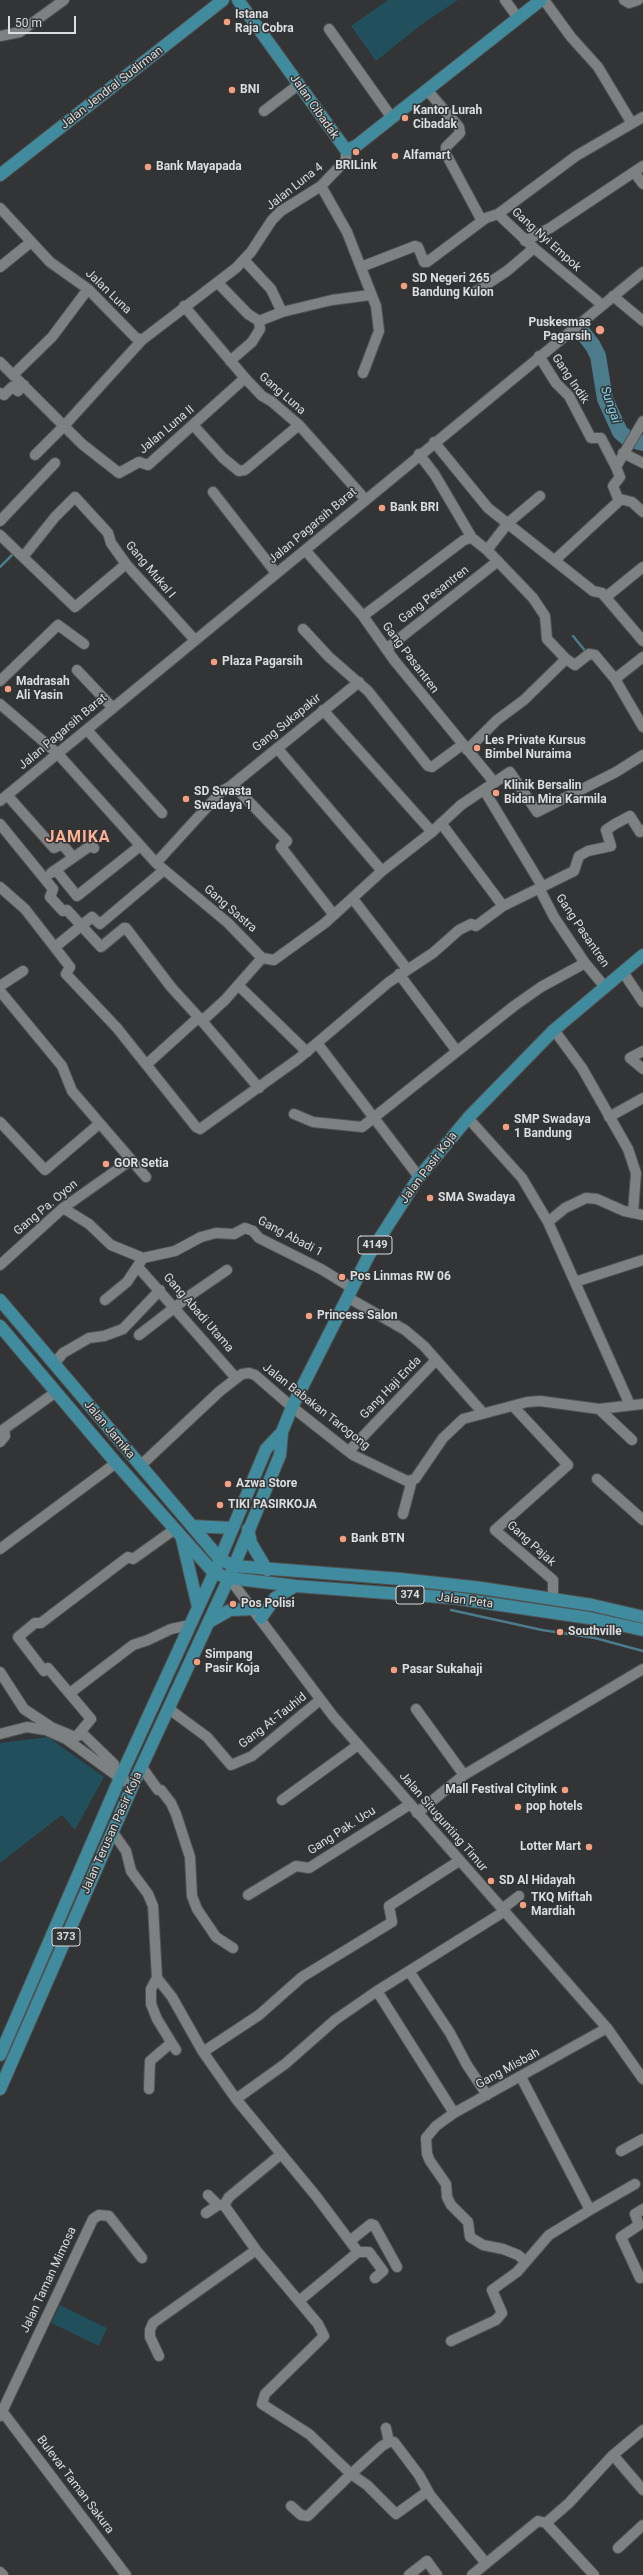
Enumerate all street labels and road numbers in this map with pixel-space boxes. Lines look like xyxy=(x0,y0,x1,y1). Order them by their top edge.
street label: Jalan Jendral Sudirman xyxy=(58,44,166,132)
street label: Jalan Cibadak xyxy=(286,72,342,142)
street label: Jalan Luna 4 xyxy=(264,160,326,214)
street label: Gang Nyi Empok xyxy=(508,205,584,275)
street label: Jalan Luna xyxy=(82,267,134,317)
street label: Gang Indik xyxy=(548,351,592,407)
street label: Gang Luna xyxy=(256,370,308,418)
street label: Jalan Luna II xyxy=(136,403,198,457)
street label: Jalan Pagarsih Barat xyxy=(266,485,360,567)
street label: Gang Mukal I xyxy=(122,539,178,601)
street label: Gang Pesantren xyxy=(396,563,472,627)
street label: Gang Pasantren xyxy=(379,620,441,696)
street label: Jalan Pagarsih Barat xyxy=(16,691,110,773)
street label: Gang Sukapakir xyxy=(250,691,324,755)
street label: Gang Sastra xyxy=(201,882,259,936)
street label: Gang Pasantren xyxy=(552,892,612,970)
street label: Jalan Pasir Koja xyxy=(397,1129,461,1207)
street label: Gang Pa. Oyon xyxy=(11,1177,81,1239)
street label: Gang Abadi 1 xyxy=(255,1214,325,1260)
road number: 4149 xyxy=(358,1236,392,1254)
street label: Gang Abadi Utama xyxy=(160,1271,236,1355)
street label: Gang Haji Enda xyxy=(357,1354,425,1422)
street label: Jalan Babakan Tarogong xyxy=(259,1361,373,1453)
street label: Jalan Jamika xyxy=(81,1398,137,1462)
street label: Gang Pajak xyxy=(504,1518,558,1570)
road number: 374 xyxy=(396,1586,424,1604)
street label: Jalan Peta xyxy=(436,1590,494,1612)
street label: Gang At-Tauhid xyxy=(236,1690,310,1752)
street label: Jalan Situgunting Timur xyxy=(396,1769,490,1875)
street label: Jalan Terusan Pasir Koja xyxy=(79,1770,145,1896)
street label: Gang Pak. Ucu xyxy=(305,1804,379,1858)
road number: 373 xyxy=(52,1928,80,1946)
street label: Gang Misbah xyxy=(474,2046,542,2092)
street label: Jalan Taman Mimosa xyxy=(18,2225,80,2335)
street label: Bulevar Taman Sakura xyxy=(33,2433,117,2537)

